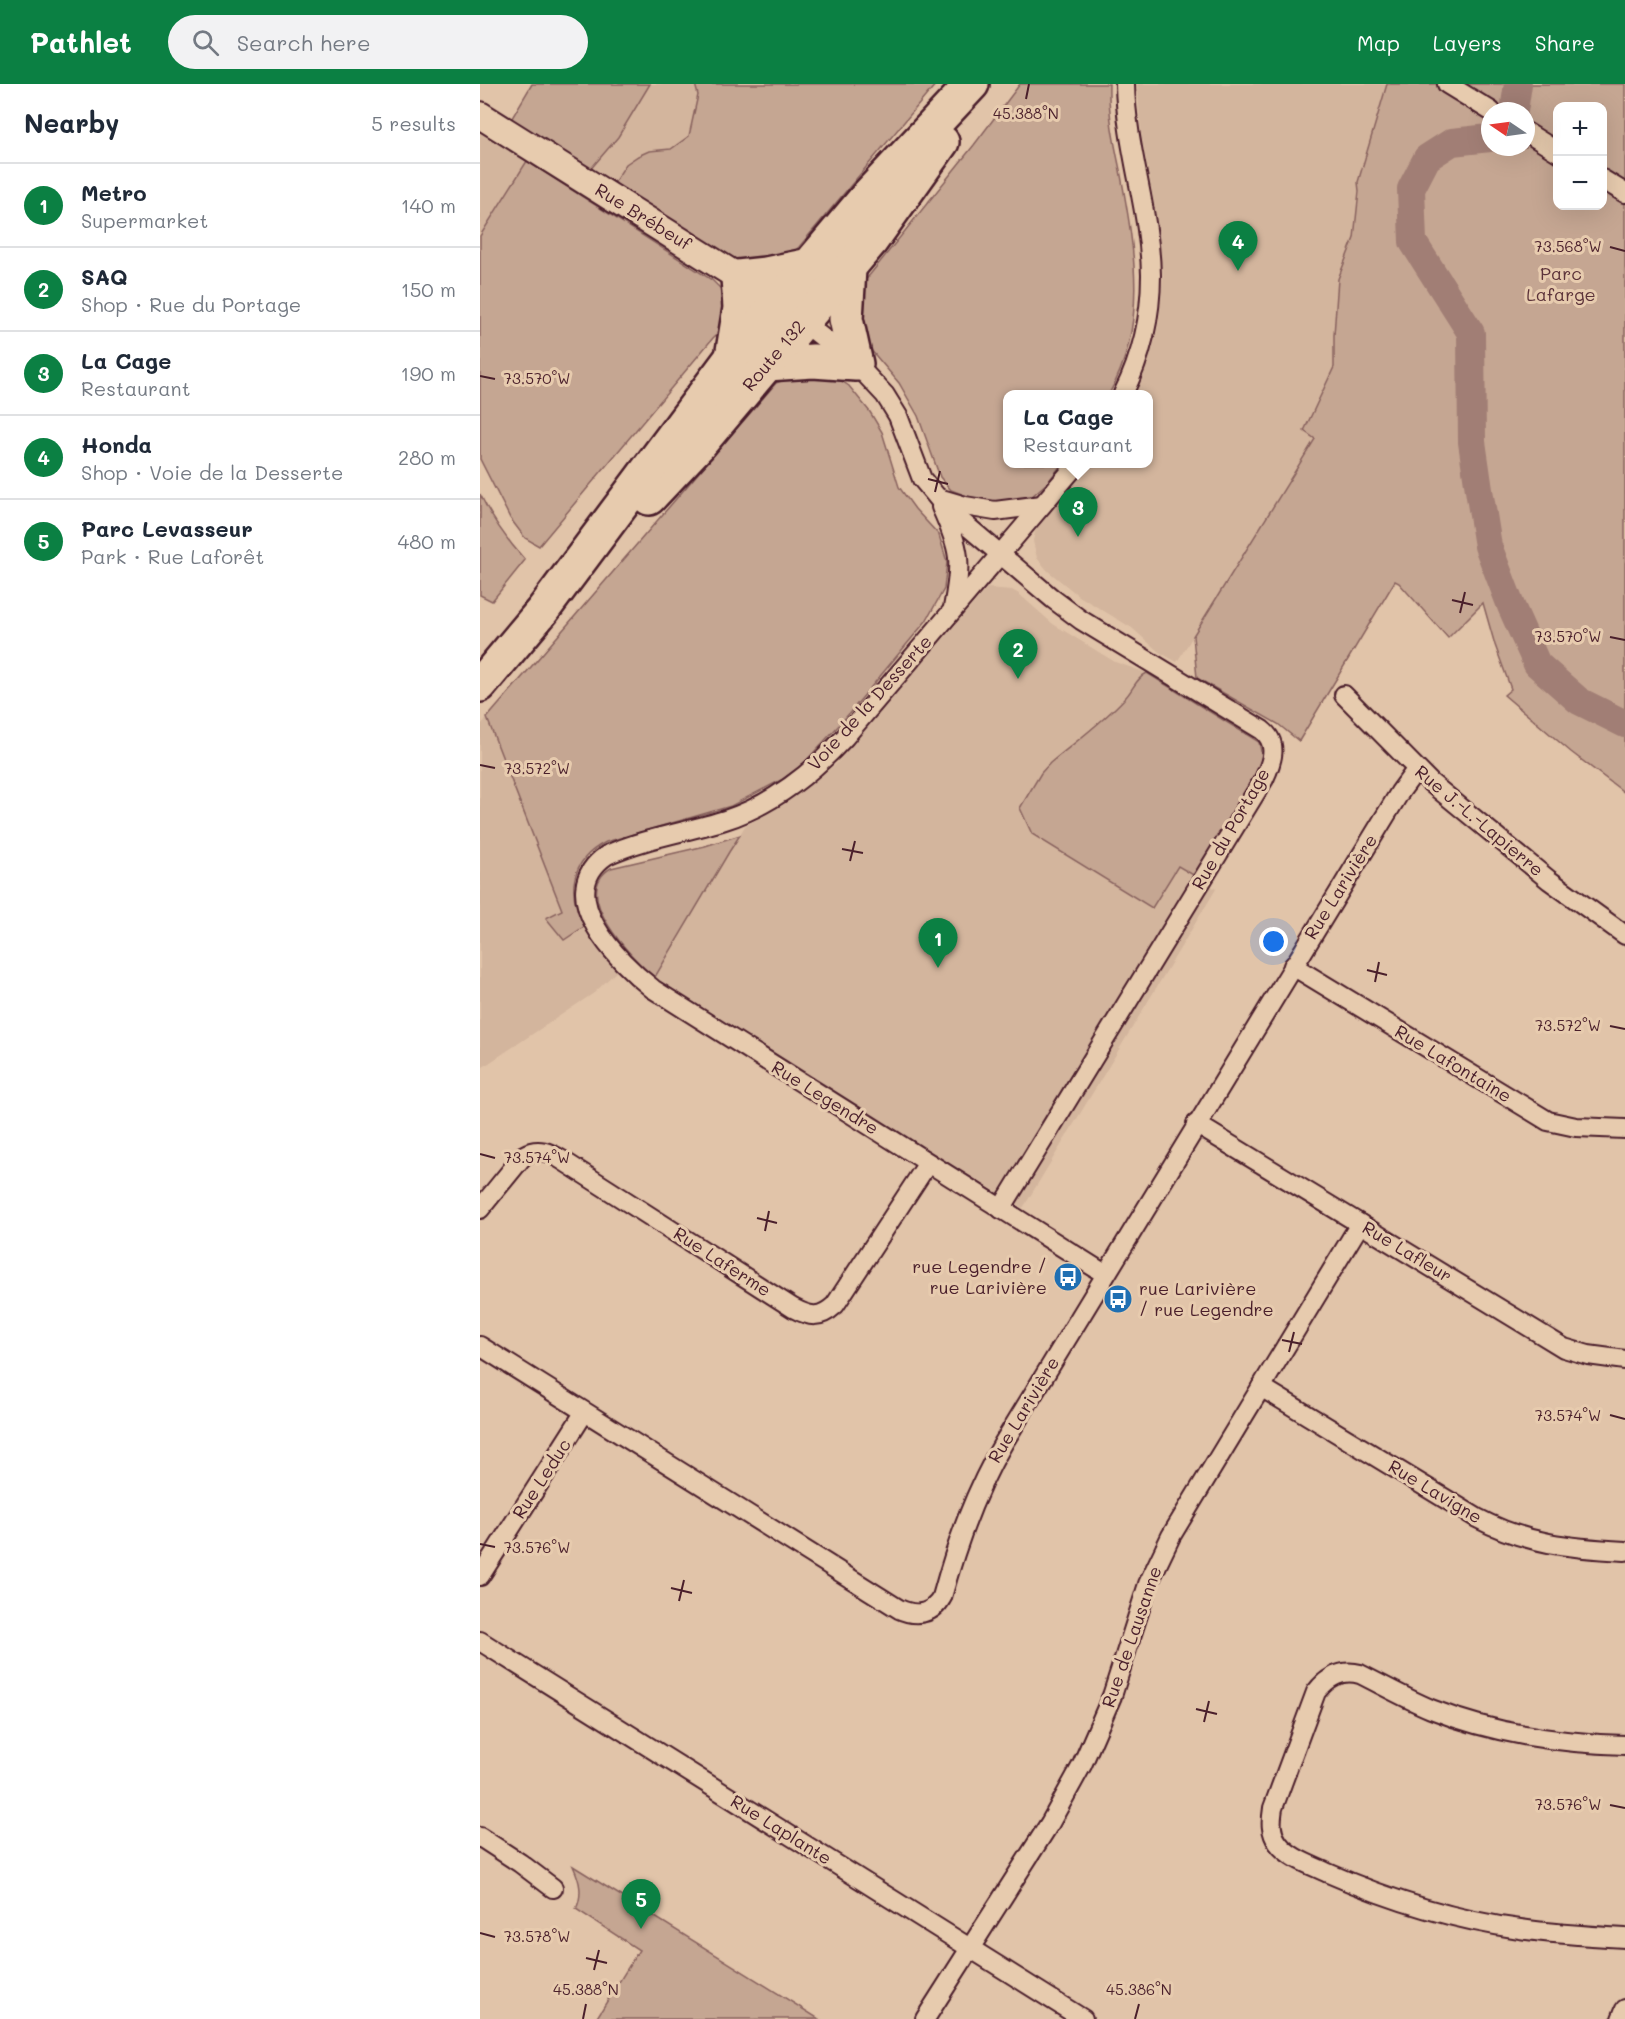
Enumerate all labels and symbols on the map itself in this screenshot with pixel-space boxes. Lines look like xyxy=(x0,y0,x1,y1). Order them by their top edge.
north arrow xyxy=(1481,102,1535,156)
text: 45.388°N xyxy=(993,103,1059,123)
street label: Rue Brébeuf xyxy=(591,177,697,256)
pin: 4 xyxy=(1218,222,1257,271)
text: 73.568°W xyxy=(1534,236,1602,256)
park label: Parc Lafarge xyxy=(1526,261,1596,306)
street label: Route 132 xyxy=(737,315,810,396)
text: 73.570°W xyxy=(504,368,570,388)
pin: 3 xyxy=(1058,488,1098,537)
text: 73.570°W xyxy=(1535,626,1601,646)
street label: Voie de la Desserte xyxy=(802,629,937,775)
pin: 2 xyxy=(998,630,1038,679)
text: 73.572°W xyxy=(504,758,570,778)
street label: Rue J.-L.-Lapierre xyxy=(1410,759,1549,881)
street label: Rue du Portage xyxy=(1186,763,1275,894)
street label: Rue Larivière xyxy=(1298,829,1382,944)
pin: 1 xyxy=(918,918,958,968)
your location xyxy=(1259,927,1288,956)
text: 73.572°W xyxy=(1535,1015,1601,1035)
street label: Rue Lafontaine xyxy=(1391,1019,1516,1108)
street label: Rue Legendre xyxy=(767,1055,884,1140)
text: 73.574°W xyxy=(504,1147,570,1167)
street label: Rue Lafleur xyxy=(1358,1215,1457,1287)
street label: Rue Laferme xyxy=(669,1221,776,1302)
place label: rue Legendre / rue Larivière xyxy=(912,1254,1047,1299)
bus stop icon: rue Legendre / rue Larivière xyxy=(1052,1261,1084,1293)
place label: rue Larivière / rue Legendre xyxy=(1139,1276,1274,1321)
bus stop icon: rue Larivière / rue Legendre xyxy=(1102,1283,1134,1315)
street label: Rue Larivière xyxy=(982,1352,1064,1467)
text: 73.574°W xyxy=(1535,1405,1601,1425)
street label: Rue Leduc xyxy=(506,1434,576,1523)
street label: Rue Lavigne xyxy=(1384,1454,1487,1529)
text: 73.576°W xyxy=(504,1537,570,1557)
street label: Rue de Lausanne xyxy=(1096,1563,1167,1711)
street label: Rue Laplante xyxy=(726,1789,837,1870)
text: 73.576°W xyxy=(1535,1794,1601,1814)
pin: 5 xyxy=(622,1880,660,1929)
text: 73.578°W xyxy=(504,1926,570,1946)
text: 45.388°N xyxy=(553,1979,619,1999)
text: 45.386°N xyxy=(1106,1979,1172,1999)

